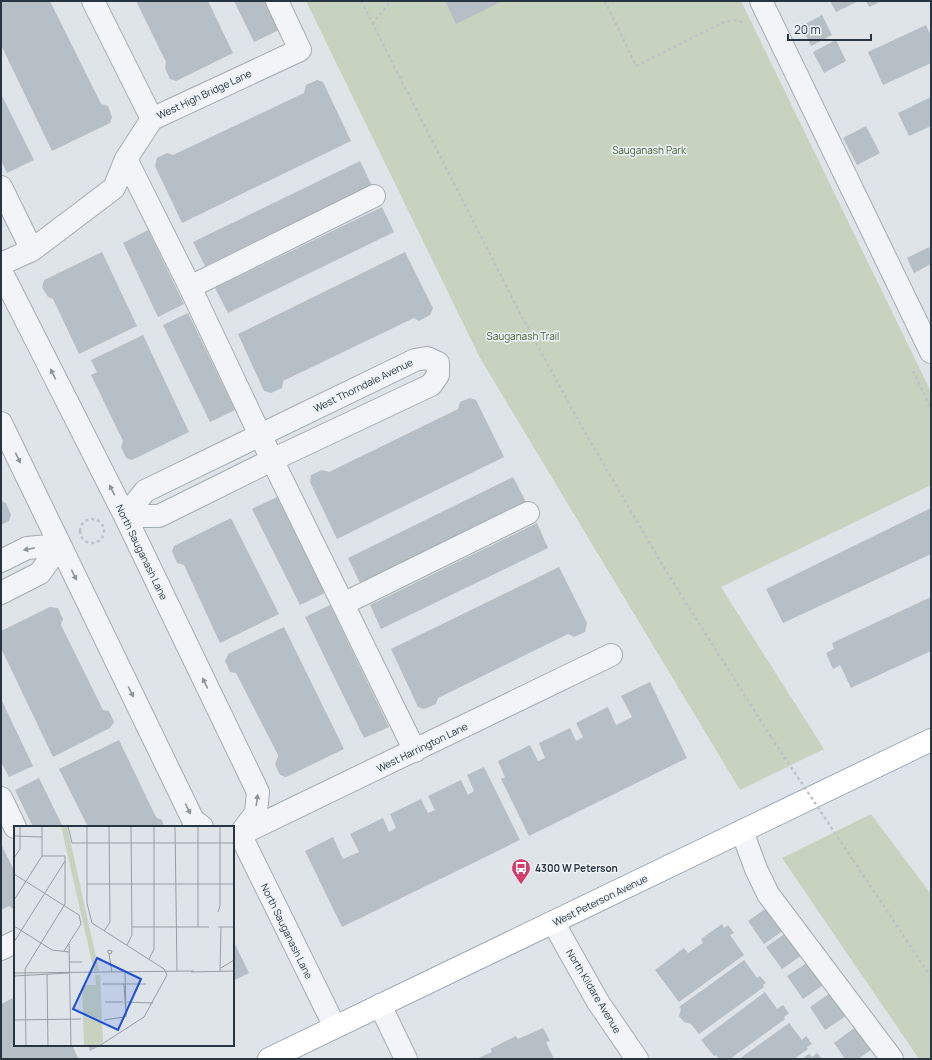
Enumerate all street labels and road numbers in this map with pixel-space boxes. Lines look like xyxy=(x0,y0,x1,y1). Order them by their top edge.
street label: West High Bridge Lane xyxy=(154,66,254,122)
street label: West Thorndale Avenue xyxy=(311,355,415,415)
street label: North Sauganash Lane xyxy=(113,502,171,602)
street label: West Harrington Lane xyxy=(374,719,470,775)
street label: West Peterson Avenue xyxy=(550,871,650,929)
street label: North Sauganash Lane xyxy=(258,881,316,981)
street label: North Kildare Avenue xyxy=(563,946,625,1036)

